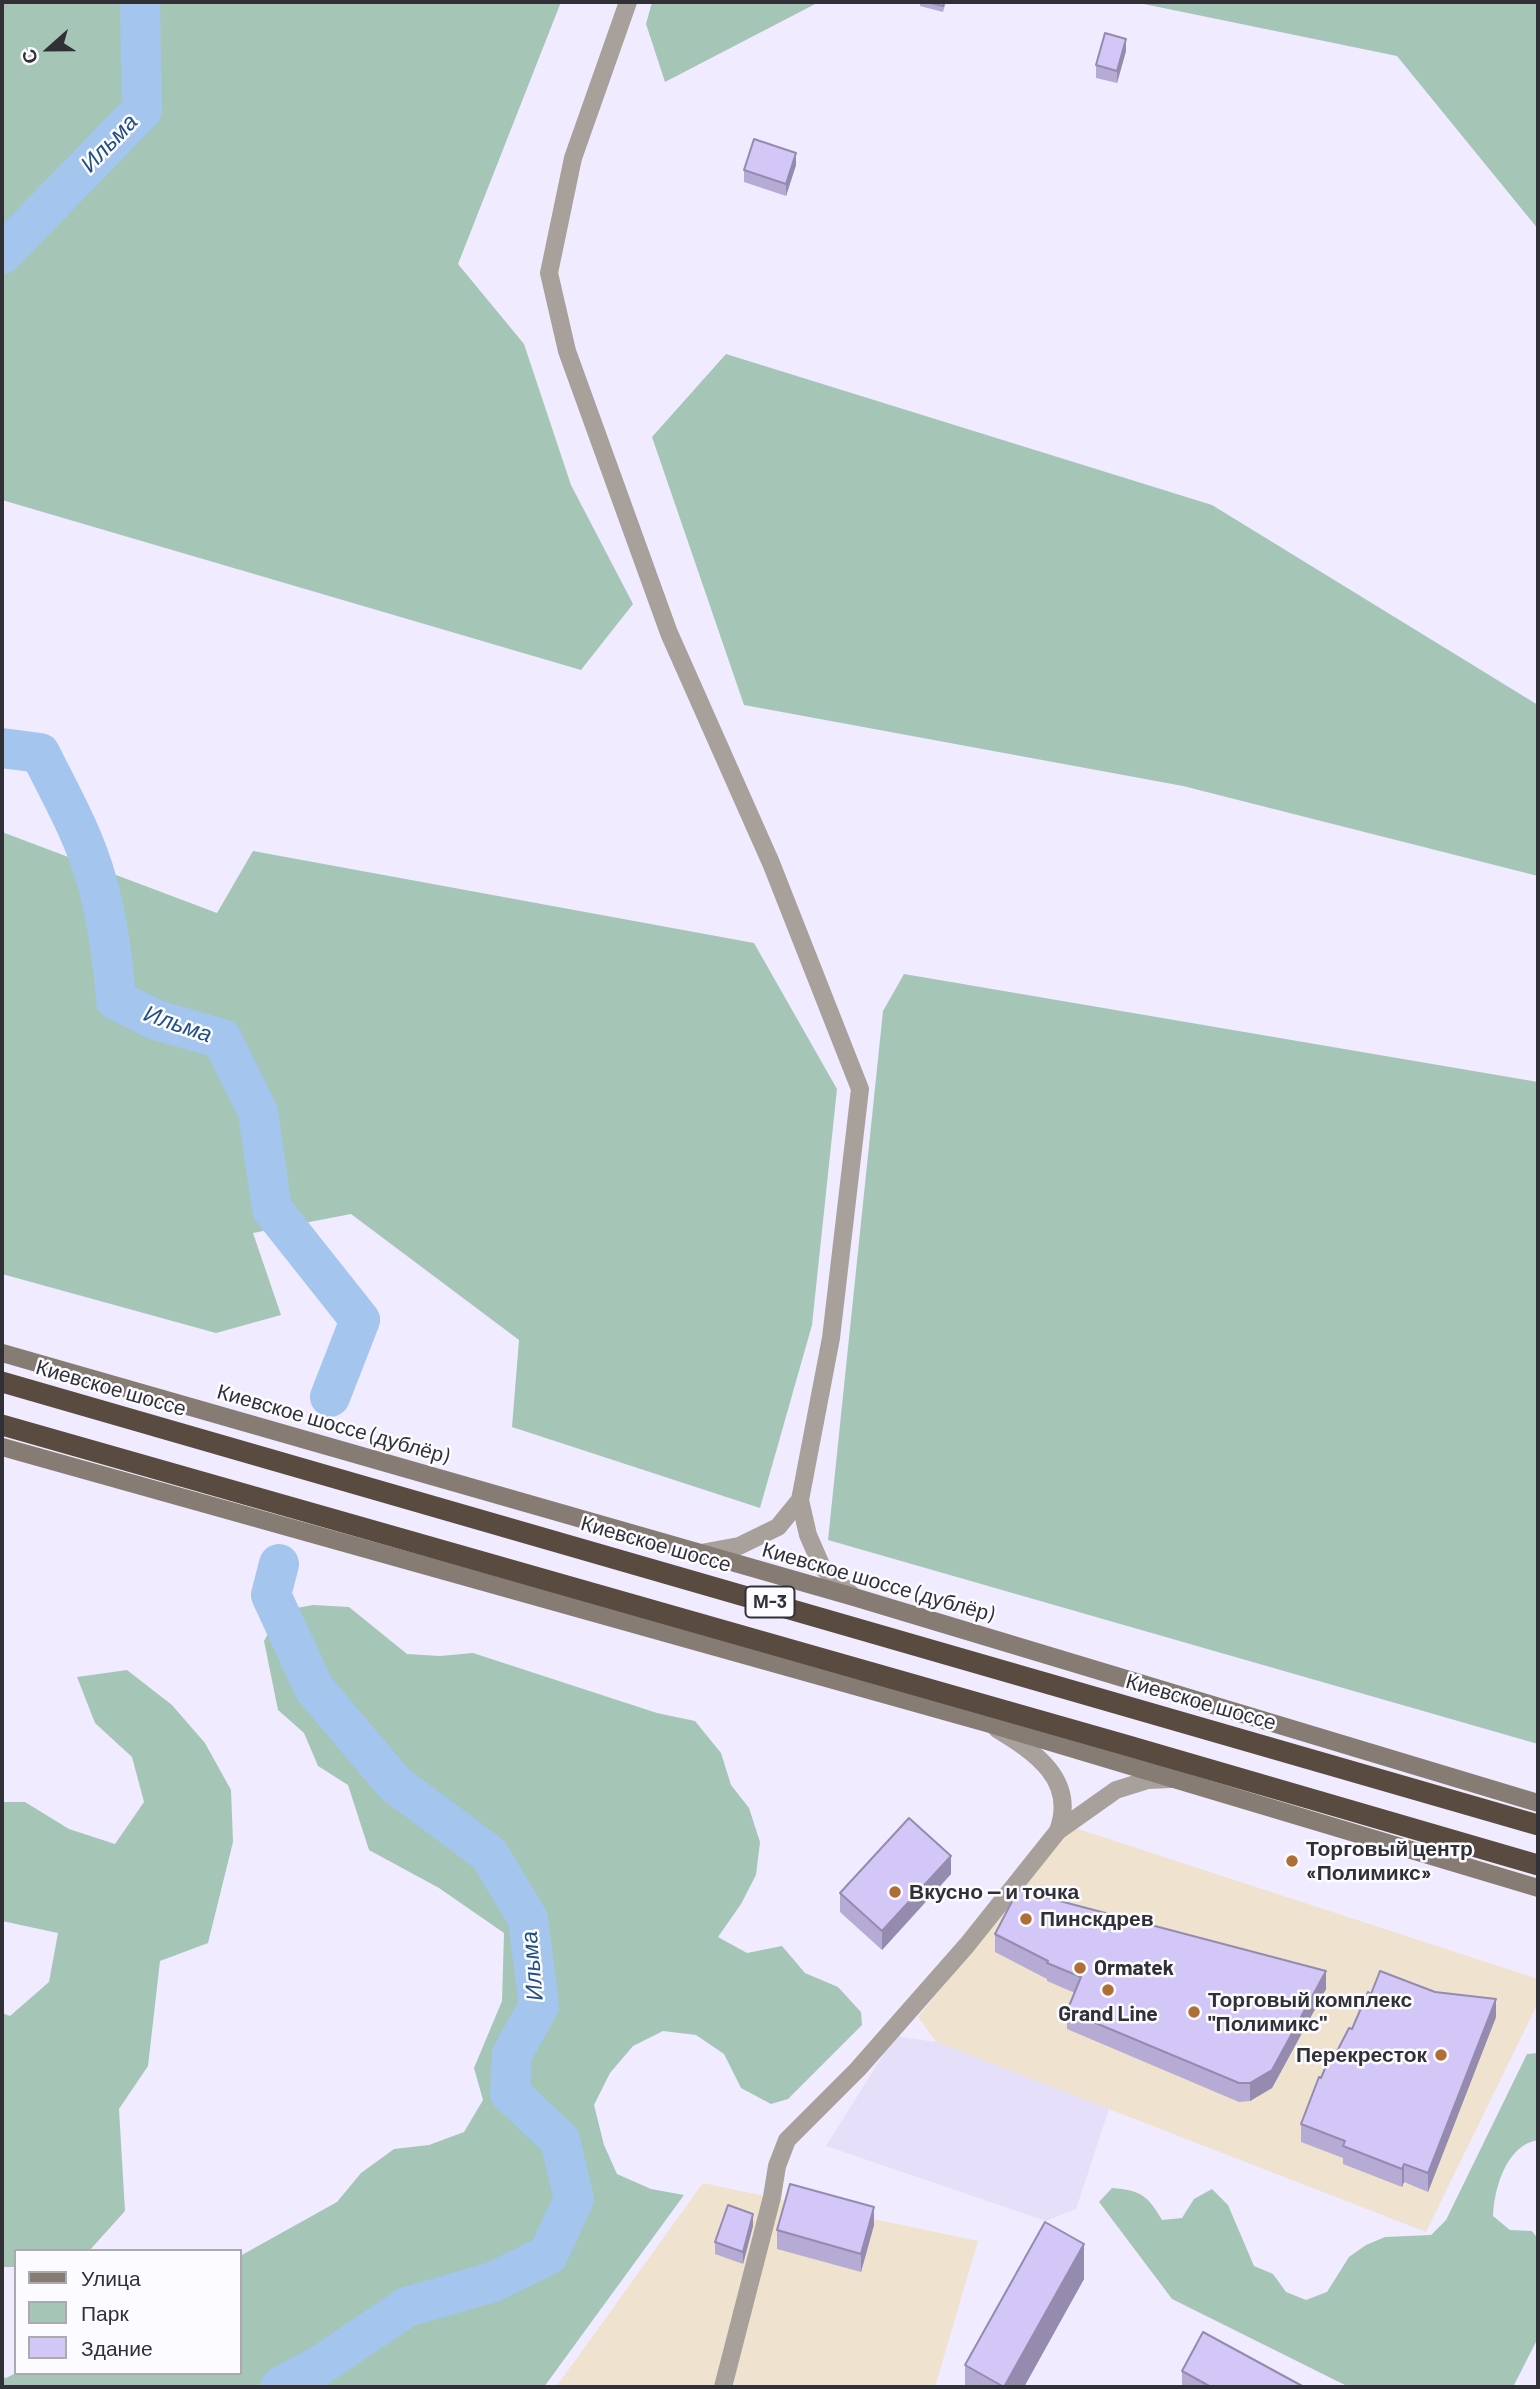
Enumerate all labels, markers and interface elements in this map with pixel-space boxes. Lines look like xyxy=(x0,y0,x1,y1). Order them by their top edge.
north arrow xyxy=(14,14,84,84)
text: С xyxy=(16,46,42,67)
water label: Ильма xyxy=(75,108,143,178)
water label: Ильма xyxy=(140,1000,216,1048)
street label: Киевское шоссе xyxy=(33,1354,189,1422)
street label: Киевское шоссе (дублёр) xyxy=(214,1379,452,1469)
street label: Киевское шоссе xyxy=(578,1510,734,1578)
street label: Киевское шоссе (дублёр) xyxy=(759,1537,997,1627)
road number: М-3 xyxy=(746,1586,794,1618)
street label: Киевское шоссе xyxy=(1123,1668,1279,1736)
place label: Торговый центр «Полимикс» xyxy=(1306,1836,1473,1886)
marker: Торговый центр «Полимикс» xyxy=(1284,1853,1300,1869)
place label: Вкусно — и точка xyxy=(909,1879,1079,1905)
marker: Вкусно — и точка xyxy=(887,1884,903,1900)
place label: Пинскдрев xyxy=(1040,1906,1154,1932)
marker: Пинскдрев xyxy=(1018,1911,1034,1927)
water label: Ильма xyxy=(515,1930,549,2002)
place label: Ormatek xyxy=(1094,1955,1174,1981)
marker: Ormatek xyxy=(1072,1960,1088,1976)
marker: Grand Line xyxy=(1100,1982,1116,1998)
place label: Торговый комплекс "Полимикс" xyxy=(1208,1987,1412,2037)
place label: Grand Line xyxy=(1058,2001,1158,2027)
marker: Торговый комплекс "Полимикс" xyxy=(1186,2004,1202,2020)
place label: Перекресток xyxy=(1296,2042,1427,2068)
marker: Перекресток xyxy=(1433,2047,1449,2063)
legend xyxy=(14,2249,242,2375)
text: Улица xyxy=(81,2265,141,2290)
text: Парк xyxy=(81,2300,129,2325)
text: Здание xyxy=(81,2335,153,2360)

